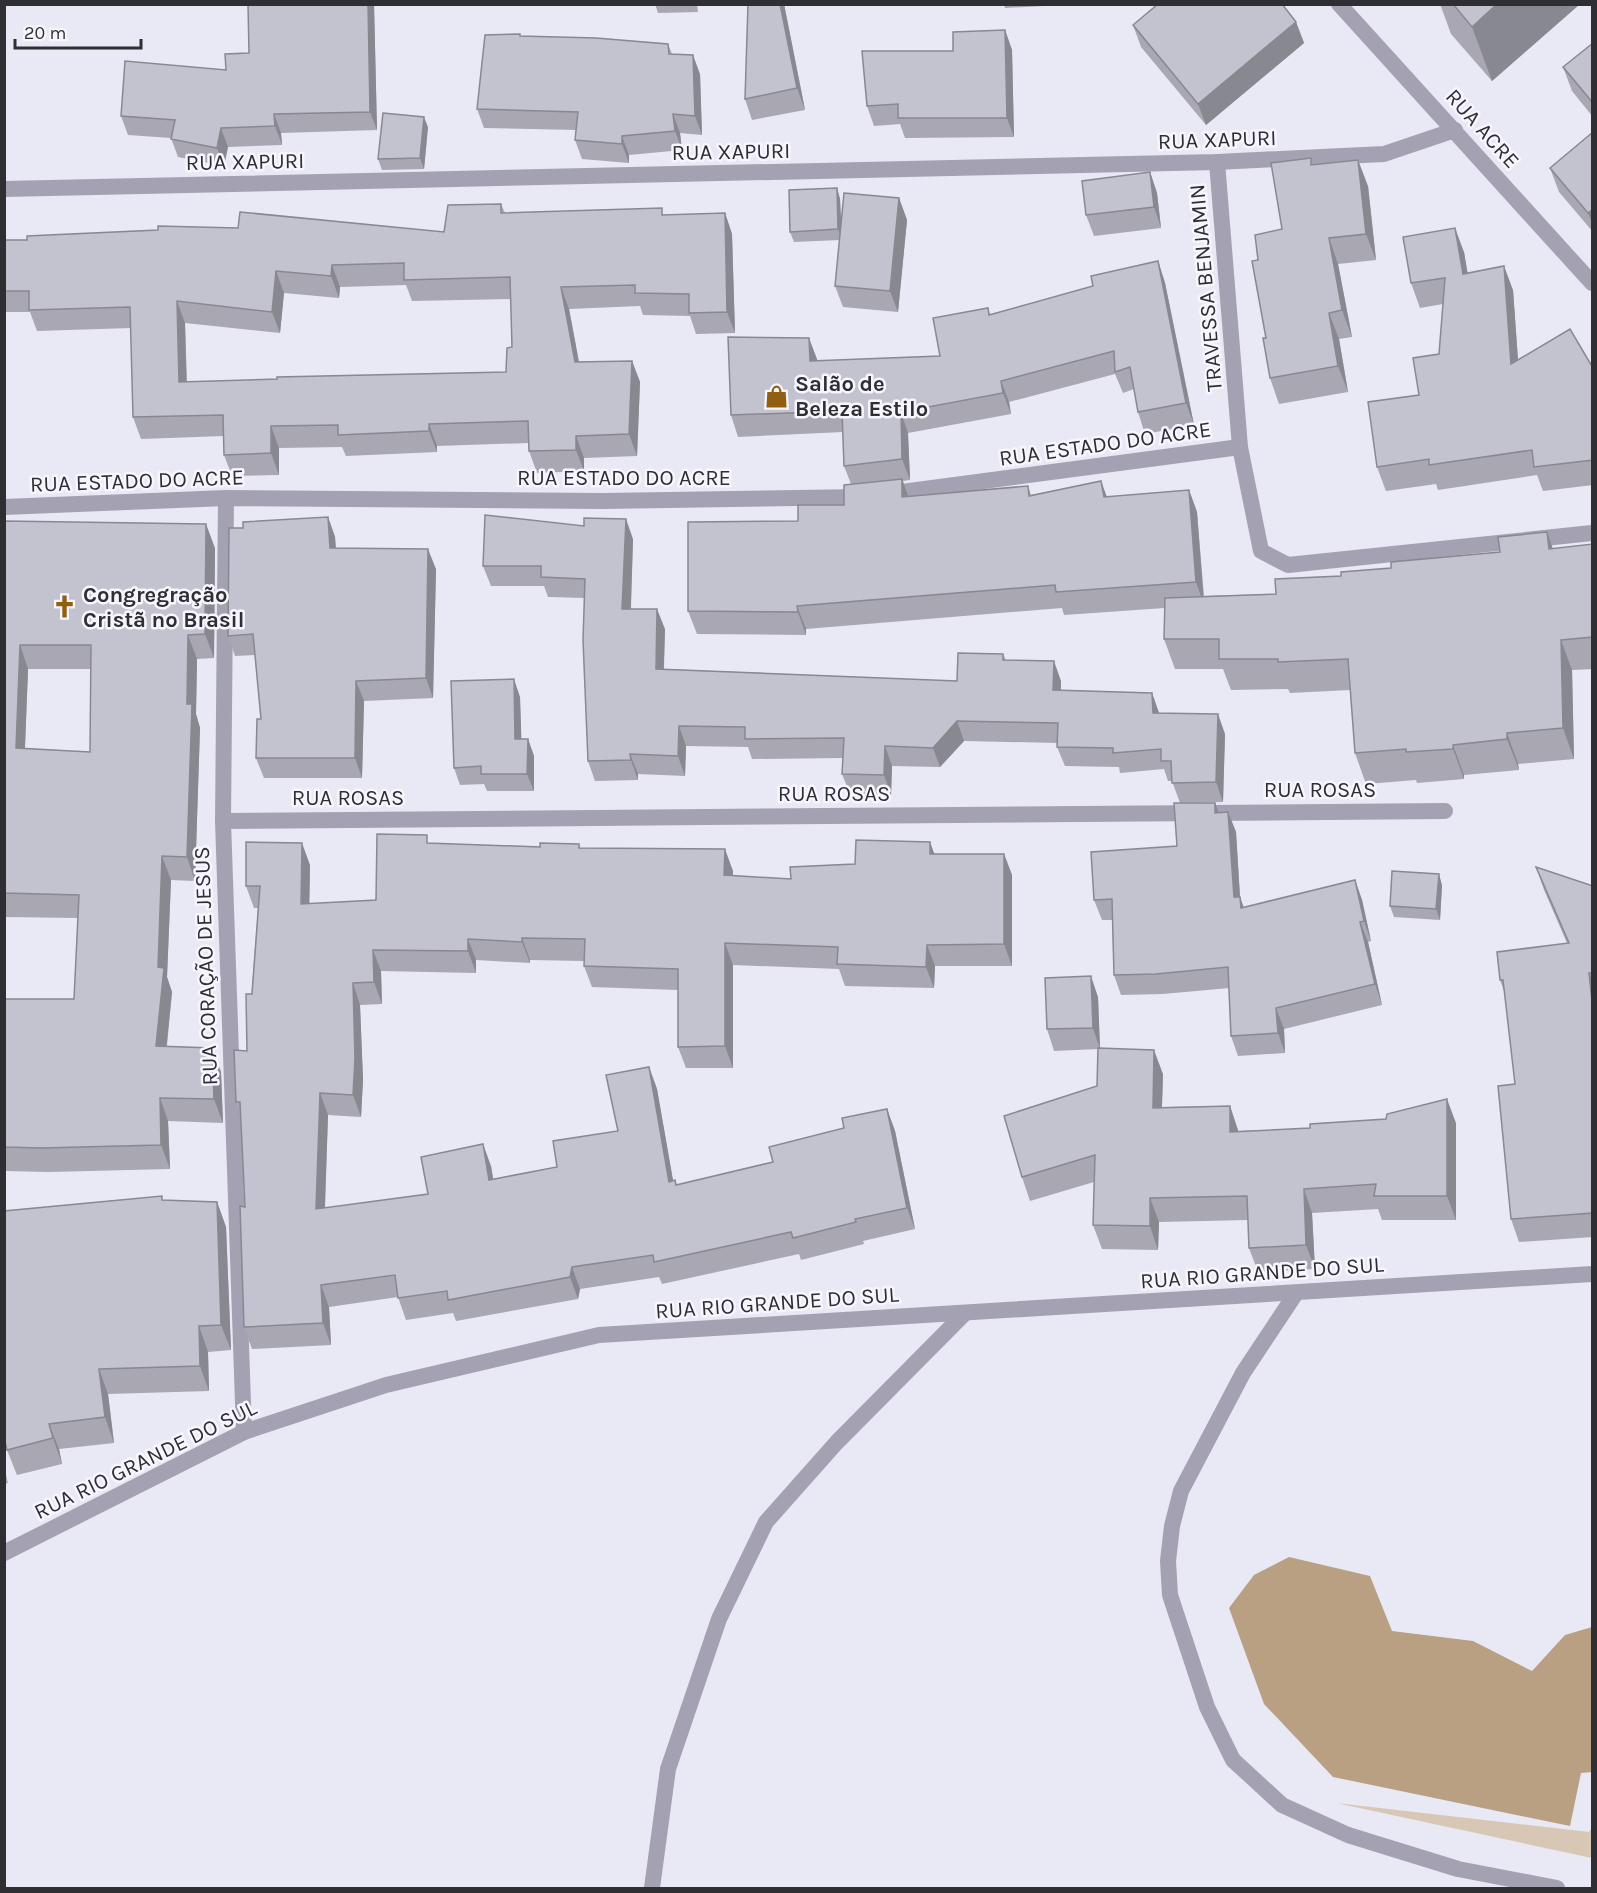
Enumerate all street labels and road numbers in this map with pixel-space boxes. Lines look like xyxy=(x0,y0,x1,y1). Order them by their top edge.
street label: RUA ACRE xyxy=(1440,84,1525,174)
street label: RUA XAPURI xyxy=(1157,125,1277,155)
street label: RUA XAPURI xyxy=(671,138,791,166)
street label: RUA XAPURI xyxy=(185,148,305,176)
street label: TRAVESSA BENJAMIN xyxy=(1184,183,1228,393)
street label: RUA ESTADO DO ACRE xyxy=(997,416,1213,472)
street label: RUA ESTADO DO ACRE xyxy=(30,464,244,498)
street label: RUA ESTADO DO ACRE xyxy=(517,465,731,491)
street label: RUA ROSAS xyxy=(1264,777,1376,803)
street label: RUA ROSAS xyxy=(778,781,890,807)
street label: RUA ROSAS xyxy=(292,785,404,811)
street label: RUA CORAÇÃO DE JESUS xyxy=(189,846,223,1086)
street label: RUA RIO GRANDE DO SUL xyxy=(1139,1251,1385,1294)
street label: RUA RIO GRANDE DO SUL xyxy=(654,1281,900,1324)
street label: RUA RIO GRANDE DO SUL xyxy=(30,1394,261,1525)

